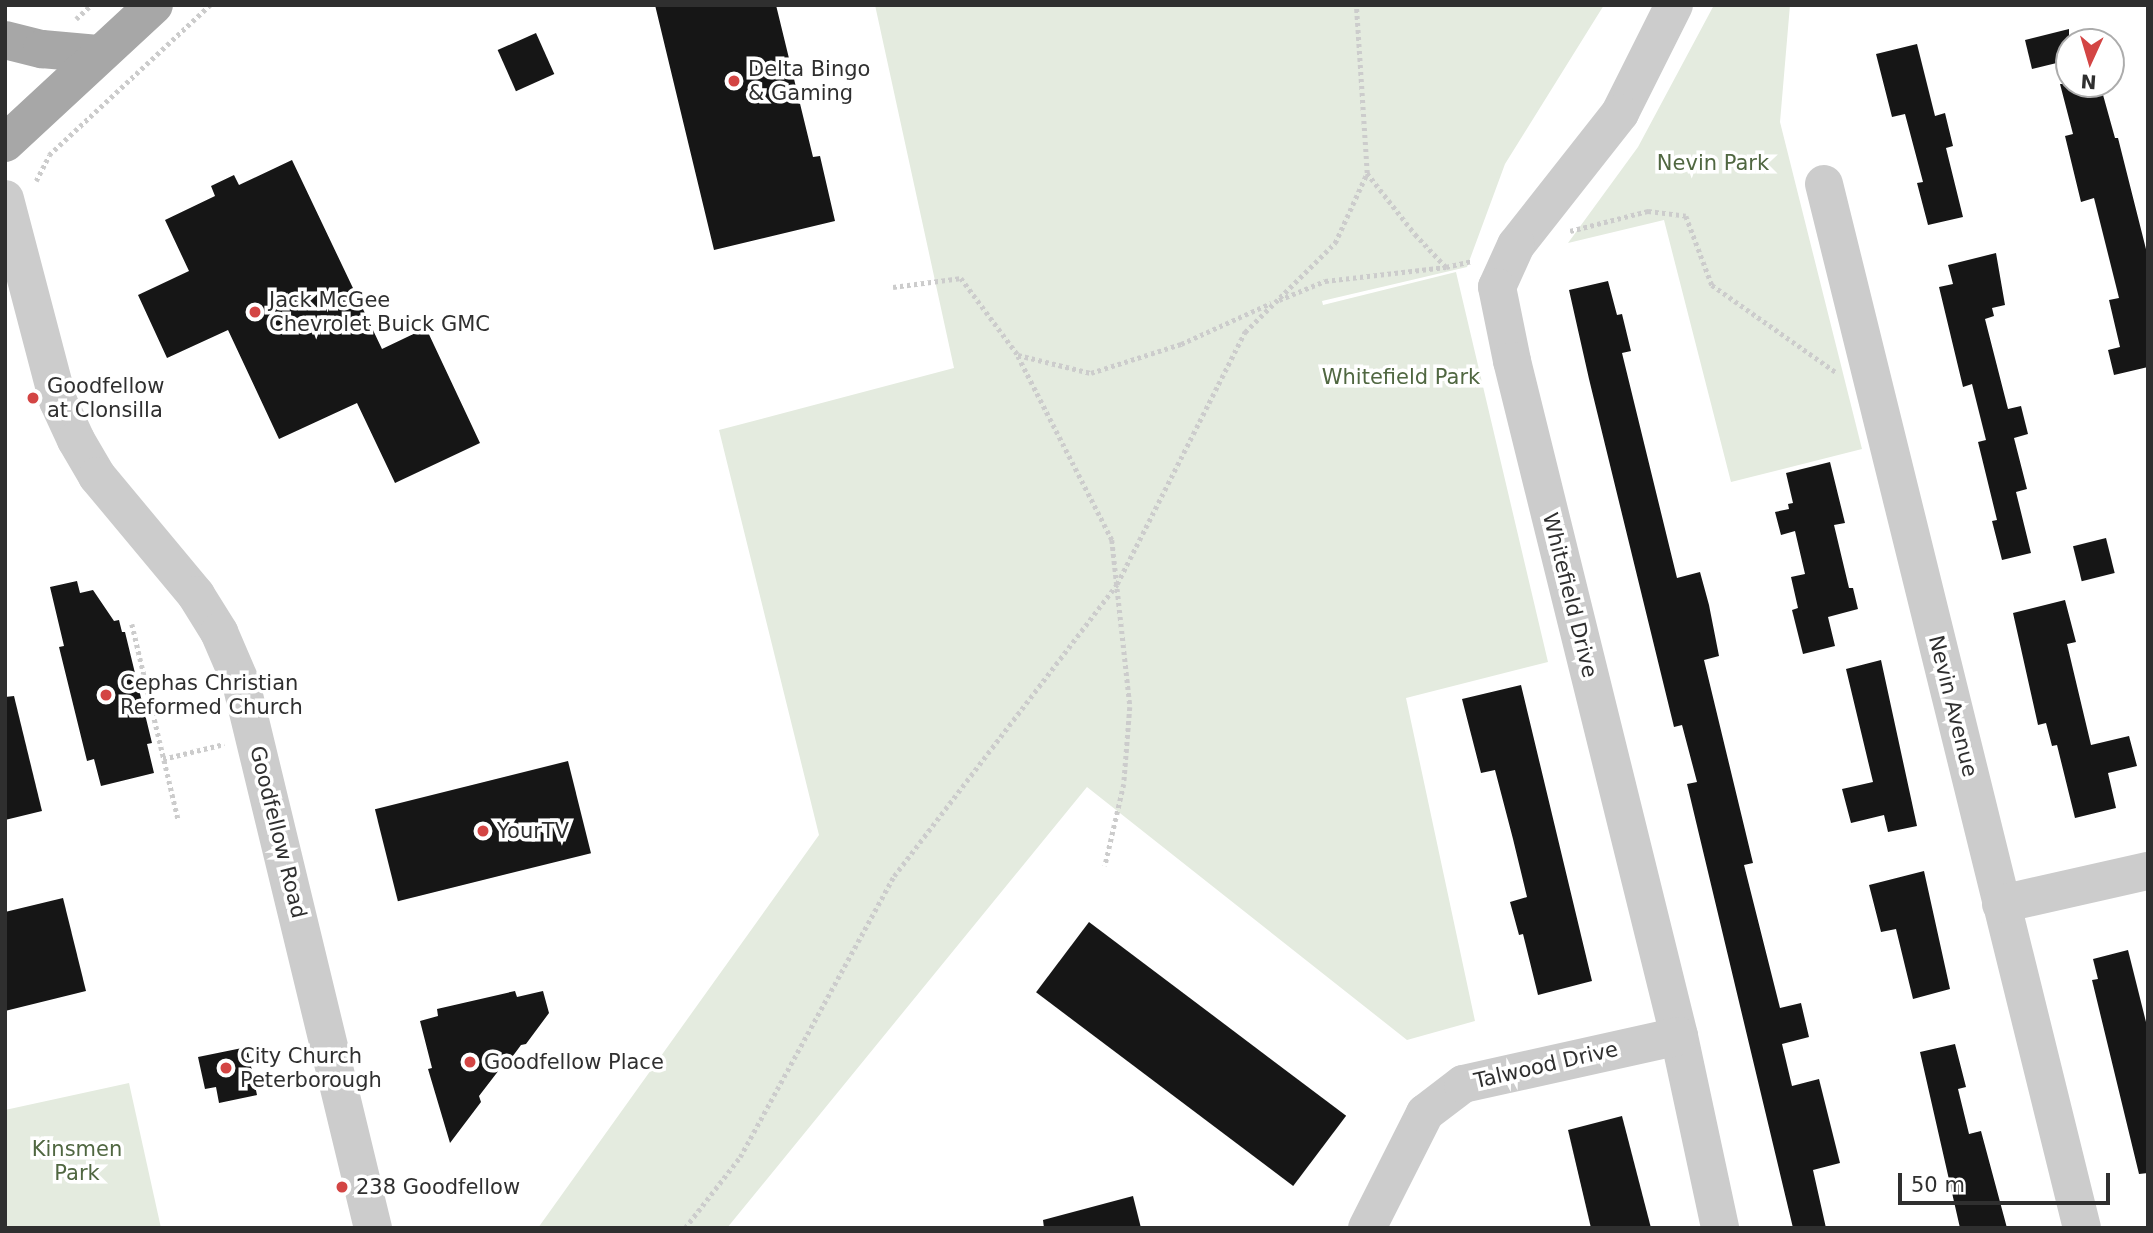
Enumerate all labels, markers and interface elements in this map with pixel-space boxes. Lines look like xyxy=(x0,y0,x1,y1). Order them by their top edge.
north arrow xyxy=(2055,28,2125,98)
place label: Delta Bingo & Gaming xyxy=(748,56,870,106)
text: N xyxy=(2080,70,2097,93)
marker: Delta Bingo & Gaming xyxy=(726,73,742,89)
park label: Nevin Park xyxy=(1657,150,1769,176)
place label: Jack McGee Chevrolet Buick GMC xyxy=(269,287,490,337)
marker: Jack McGee Chevrolet Buick GMC xyxy=(247,304,263,320)
park label: Whitefield Park xyxy=(1322,364,1480,390)
place label: Goodfellow at Clonsilla xyxy=(47,373,164,423)
marker: Goodfellow at Clonsilla xyxy=(25,390,41,406)
street label: Whitefield Drive xyxy=(1537,510,1603,680)
street label: Nevin Avenue xyxy=(1923,633,1983,779)
place label: Cephas Christian Reformed Church xyxy=(120,670,303,720)
marker: Cephas Christian Reformed Church xyxy=(98,687,114,703)
street label: Goodfellow Road xyxy=(244,743,312,921)
place label: YourTV xyxy=(497,818,569,844)
marker: YourTV xyxy=(475,823,491,839)
street label: Talwood Drive xyxy=(1472,1036,1620,1094)
place label: City Church Peterborough xyxy=(240,1043,382,1093)
place label: Goodfellow Place xyxy=(484,1049,664,1075)
marker: Goodfellow Place xyxy=(462,1054,478,1070)
marker: City Church Peterborough xyxy=(218,1060,234,1076)
park label: Kinsmen Park xyxy=(32,1136,122,1186)
scale bar xyxy=(1901,1160,2113,1204)
text: 50 m xyxy=(1911,1173,1965,1197)
place label: 238 Goodfellow xyxy=(356,1174,520,1200)
marker: 238 Goodfellow xyxy=(334,1179,350,1195)

